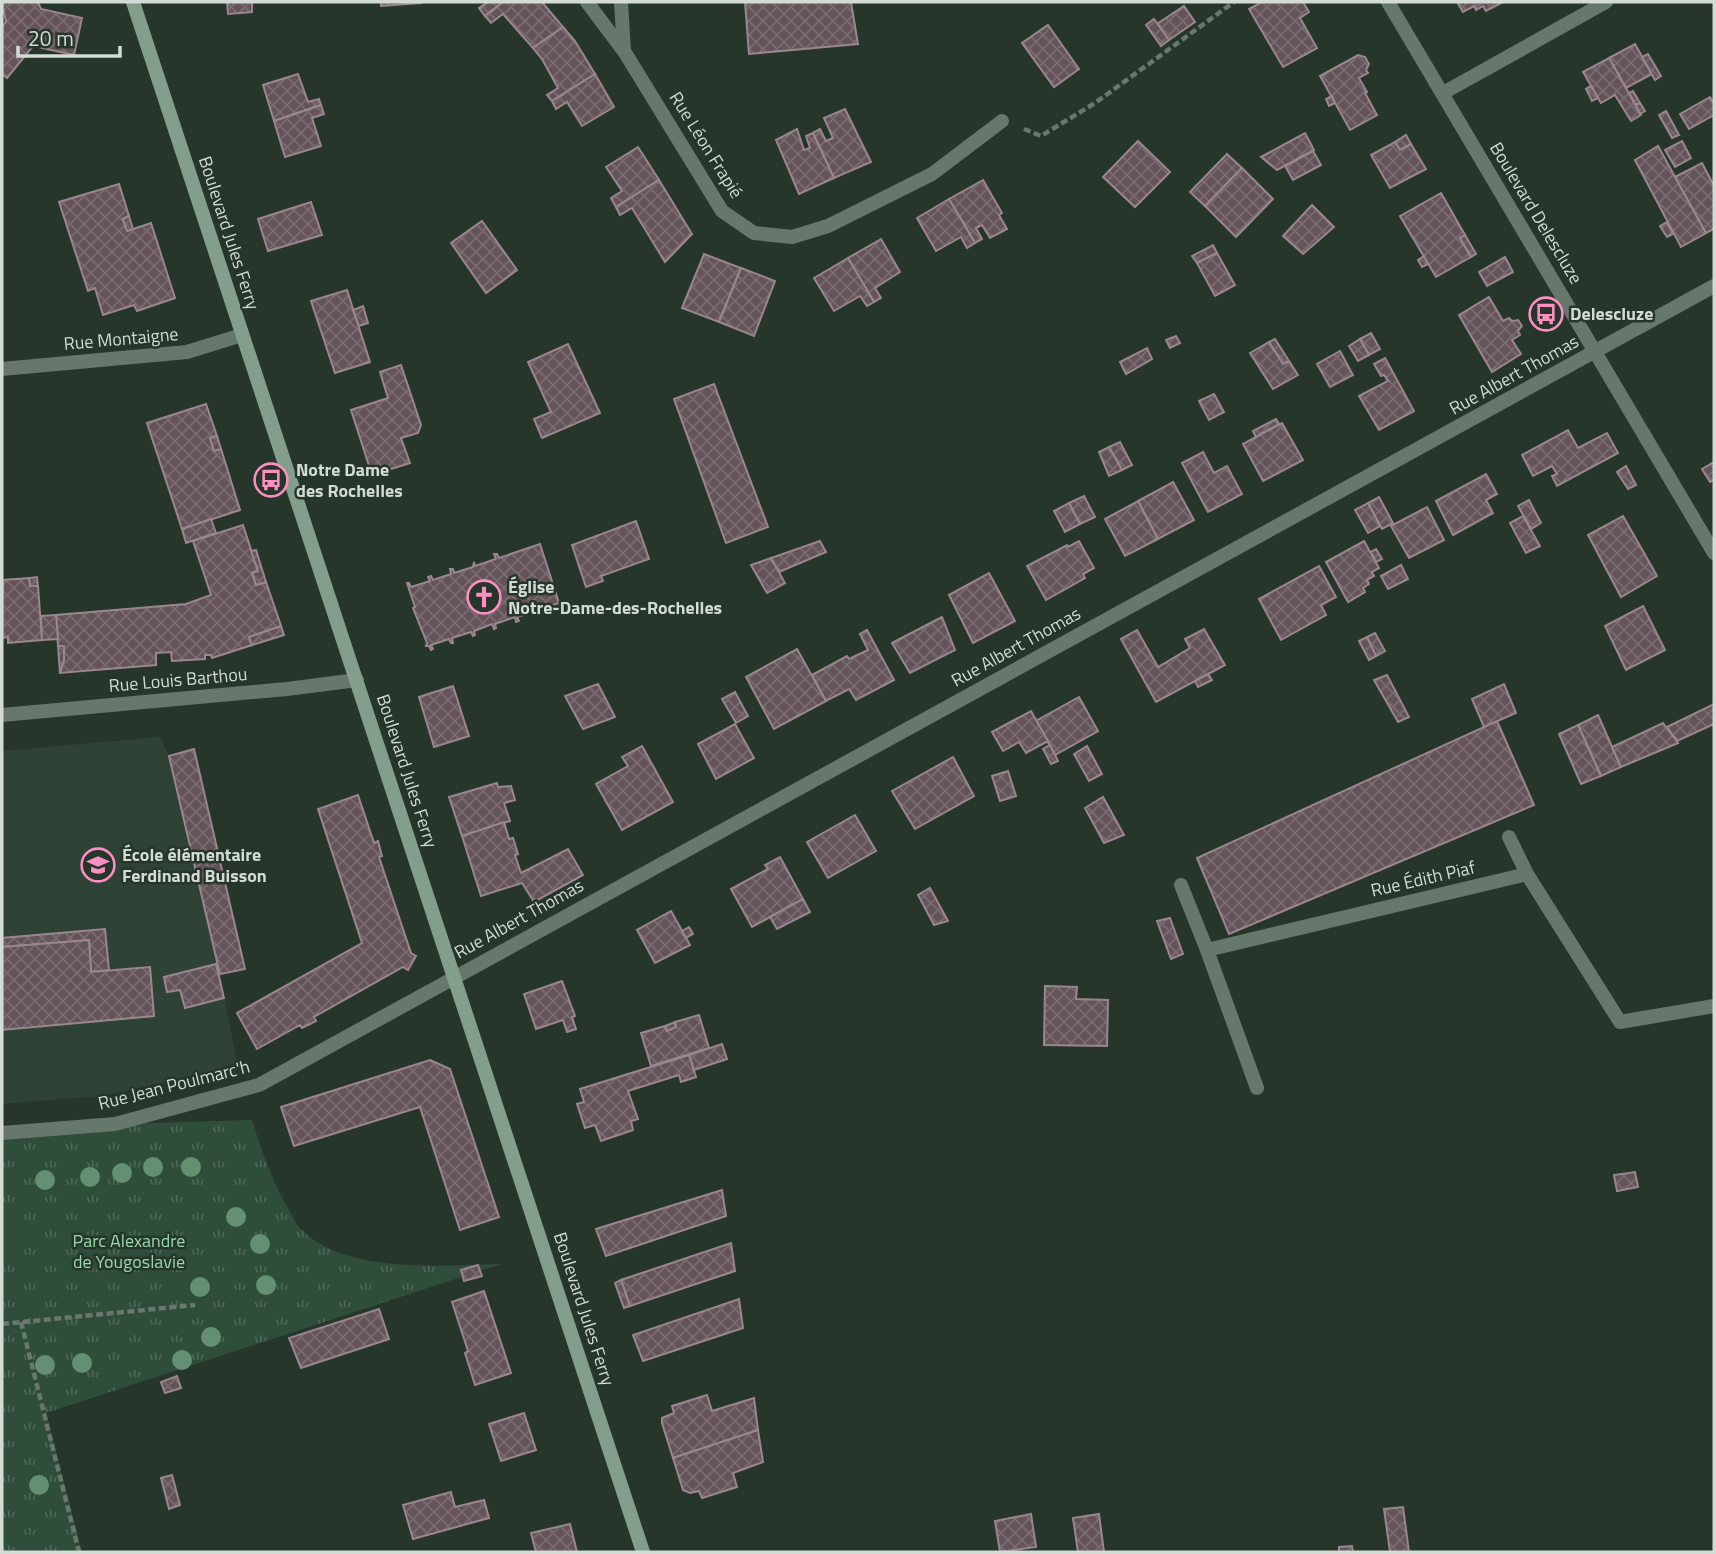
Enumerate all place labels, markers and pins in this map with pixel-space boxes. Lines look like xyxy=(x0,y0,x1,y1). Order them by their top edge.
bus stop icon: Delescluze xyxy=(1527,295,1565,333)
place label: Delescluze xyxy=(1570,300,1653,327)
place label: Notre Dame des Rochelles xyxy=(296,456,403,504)
bus stop icon: Notre Dame des Rochelles xyxy=(252,461,290,499)
place label: Église Notre-Dame-des-Rochelles xyxy=(508,573,722,621)
church icon: Église Notre-Dame-des-Rochelles xyxy=(465,578,503,616)
place label: École élémentaire Ferdinand Buisson xyxy=(122,841,267,889)
school or university icon: École élémentaire Ferdinand Buisson xyxy=(79,846,117,884)

